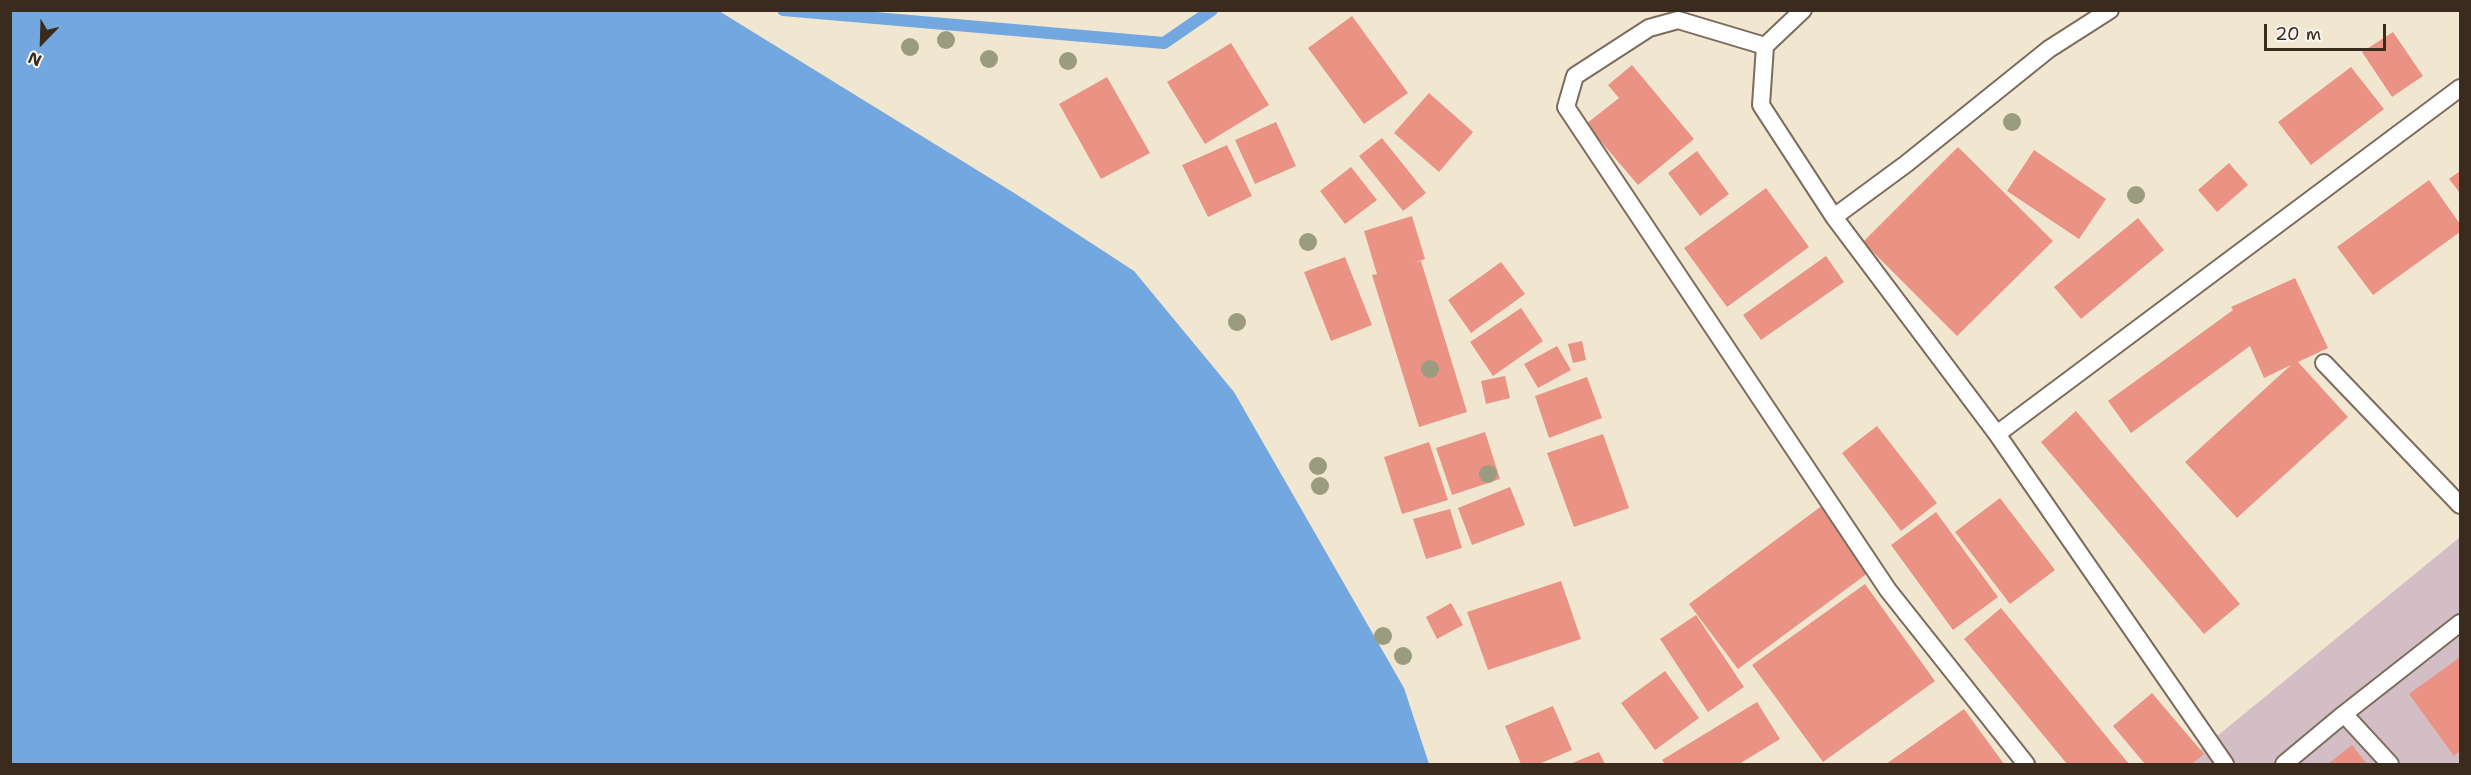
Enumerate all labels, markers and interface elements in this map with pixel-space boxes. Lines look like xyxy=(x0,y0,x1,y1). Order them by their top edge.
north arrow xyxy=(12,12,72,72)
scale bar xyxy=(2267,12,2388,50)
text: 20 m xyxy=(2275,22,2321,46)
text: N xyxy=(25,47,45,71)

